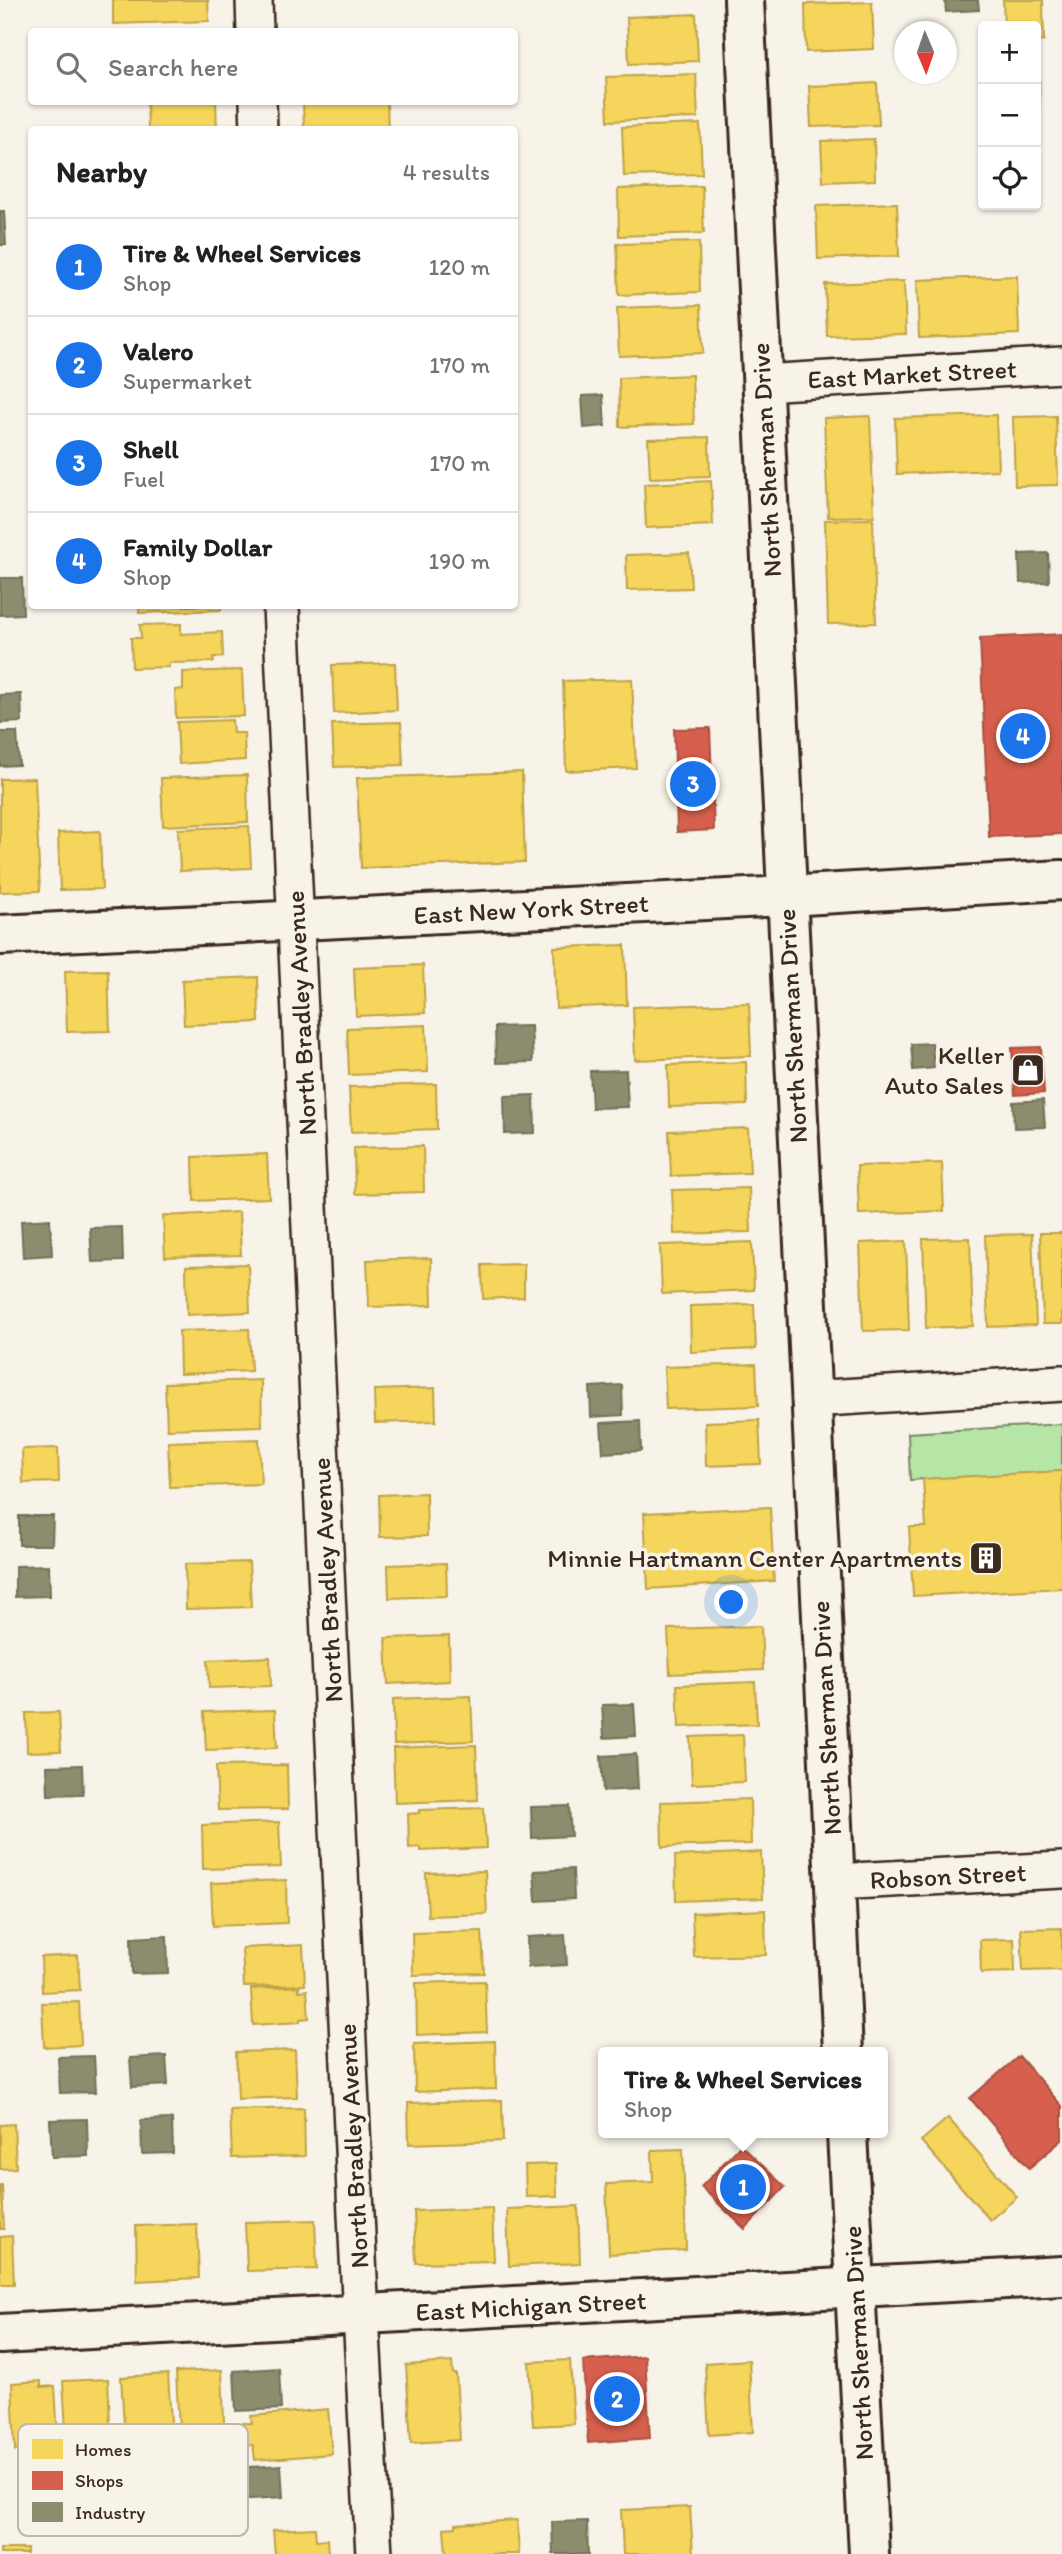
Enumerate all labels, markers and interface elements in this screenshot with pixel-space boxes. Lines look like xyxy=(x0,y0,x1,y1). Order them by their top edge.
north arrow xyxy=(894,21,957,84)
map controls xyxy=(978,21,1041,210)
button: + xyxy=(978,21,1041,84)
search box xyxy=(28,28,518,105)
icon: search xyxy=(52,48,90,86)
text: Search here xyxy=(108,51,238,83)
button: − xyxy=(978,84,1041,147)
button: locate xyxy=(978,147,1041,210)
text: Nearby xyxy=(56,153,147,190)
text: 4 results xyxy=(403,158,490,186)
text: Tire & Wheel Services xyxy=(123,237,361,269)
text: 1 xyxy=(74,253,84,281)
text: 120 m xyxy=(429,253,490,281)
text: Shop xyxy=(123,269,171,297)
text: Valero xyxy=(123,335,194,367)
street label: North Sherman Drive xyxy=(744,342,788,578)
text: 2 xyxy=(73,351,85,379)
text: 170 m xyxy=(429,351,490,379)
street label: East Market Street xyxy=(807,353,1018,395)
text: Supermarket xyxy=(123,367,252,395)
text: Shell xyxy=(123,433,179,465)
text: 3 xyxy=(73,449,85,477)
text: 170 m xyxy=(429,449,490,477)
text: Fuel xyxy=(123,465,165,493)
text: Family Dollar xyxy=(123,531,272,563)
text: 4 xyxy=(72,547,86,575)
text: 190 m xyxy=(429,547,490,575)
text: Shop xyxy=(123,563,171,591)
pin: 4 xyxy=(1000,710,1046,762)
pin: 3 xyxy=(670,758,716,810)
street label: East New York Street xyxy=(413,887,650,931)
street label: North Bradley Avenue xyxy=(279,890,323,1136)
street label: North Sherman Drive xyxy=(770,908,814,1144)
place label: Keller Auto Sales xyxy=(885,1039,1005,1101)
shop icon: Keller Auto Sales xyxy=(1009,1051,1047,1089)
street label: North Bradley Avenue xyxy=(305,1457,349,1703)
building icon: Minnie Hartmann Center Apartments xyxy=(967,1539,1005,1577)
place label: Minnie Hartmann Center Apartments xyxy=(547,1542,962,1574)
your location xyxy=(714,1585,748,1619)
street label: North Sherman Drive xyxy=(804,1600,848,1836)
street label: Robson Street xyxy=(869,1856,1027,1896)
street label: North Bradley Avenue xyxy=(331,2023,375,2269)
popup xyxy=(598,2047,888,2138)
text: Tire & Wheel Services xyxy=(624,2063,862,2095)
text: Shop xyxy=(624,2095,672,2123)
pin: 1 xyxy=(720,2161,766,2213)
street label: North Sherman Drive xyxy=(836,2225,880,2461)
street label: East Michigan Street xyxy=(415,2284,647,2328)
pin: 2 xyxy=(594,2373,640,2425)
legend xyxy=(18,2424,248,2536)
text: Homes xyxy=(75,2438,131,2461)
text: Shops xyxy=(75,2469,124,2492)
text: Industry xyxy=(75,2501,145,2524)

